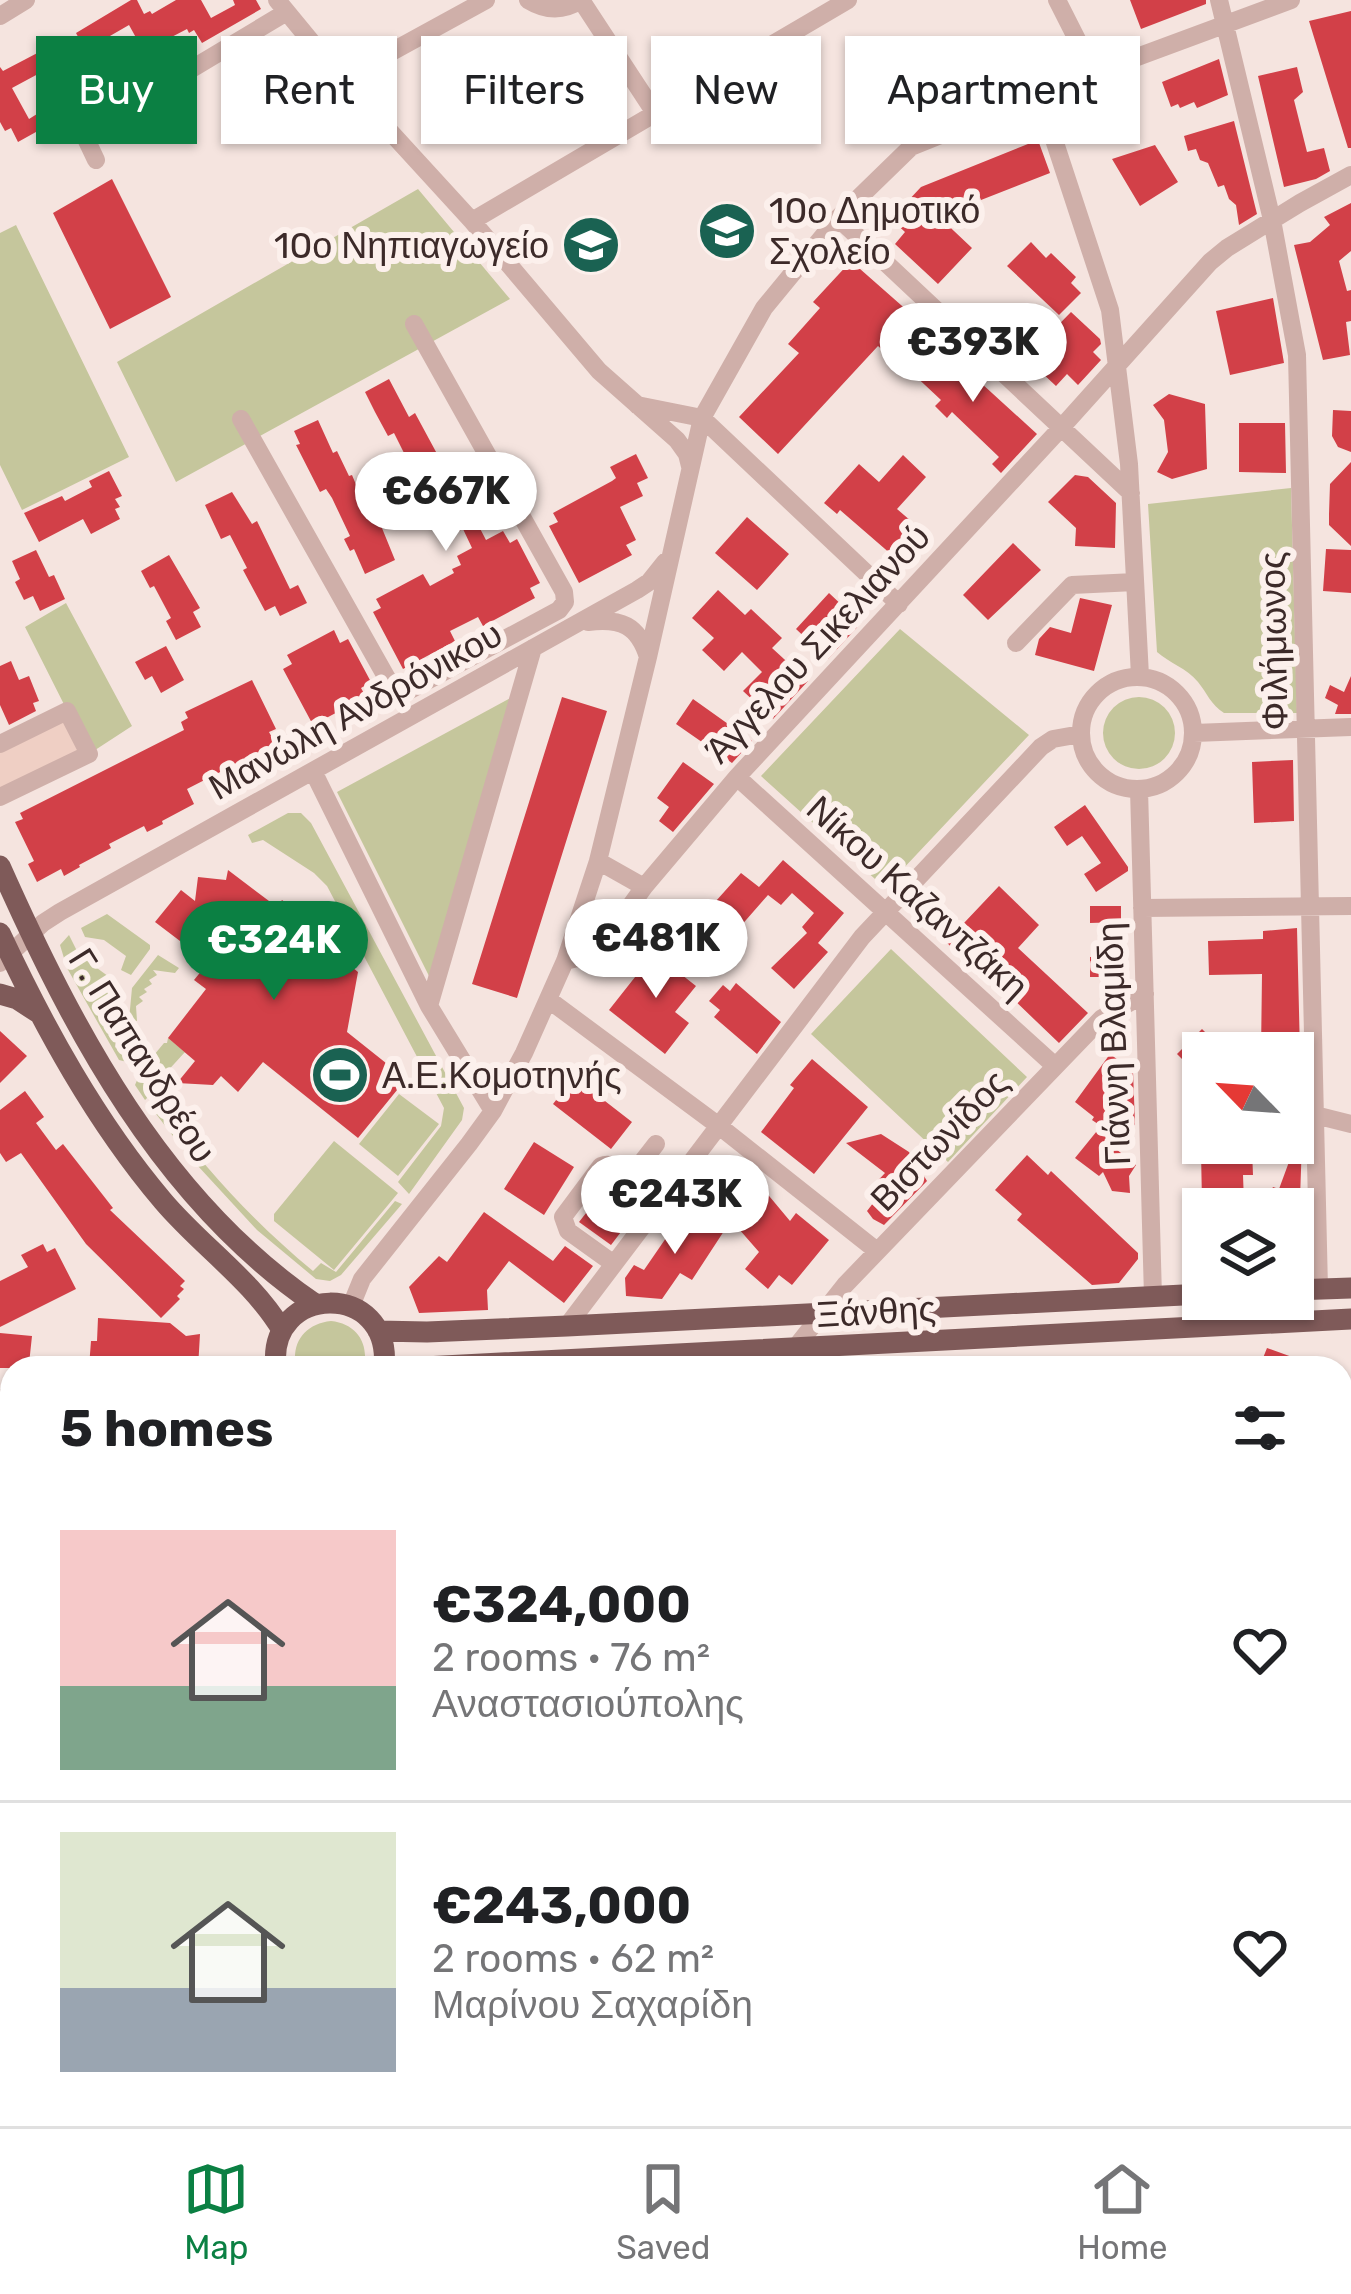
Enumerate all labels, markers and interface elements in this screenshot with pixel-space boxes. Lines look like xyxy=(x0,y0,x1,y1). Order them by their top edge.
chip: Buy xyxy=(36,36,197,144)
chip: Rent xyxy=(221,36,397,144)
chip: Filters xyxy=(421,36,627,144)
chip: New xyxy=(651,36,821,144)
chip: Apartment xyxy=(845,36,1140,144)
place label: 10ο Δημοτικό Σχολείο xyxy=(769,189,980,273)
school or university icon: 10ο Δημοτικό Σχολείο xyxy=(696,200,758,262)
school or university icon: 10ο Νηπιαγωγείο xyxy=(560,214,622,276)
place label: 10ο Νηπιαγωγείο xyxy=(274,224,549,267)
pin: €393K xyxy=(889,303,1057,405)
text: €393K xyxy=(907,319,1039,365)
pin: €667K xyxy=(362,452,530,554)
text: €667K xyxy=(382,468,510,514)
street label: Άγγελου Σικελιανού xyxy=(696,515,939,771)
street label: Φιλήμωνος xyxy=(1250,551,1297,731)
street label: Μανώλη Ανδρόνικου xyxy=(201,612,509,809)
street label: Νίκου Καζαντζάκη xyxy=(798,787,1037,1008)
pin: €481K xyxy=(572,899,740,1001)
pin: €324K xyxy=(190,901,358,1003)
text: €481K xyxy=(592,915,720,961)
text: €324K xyxy=(207,917,341,963)
street label: Γιάννη Βλαμίδη xyxy=(1088,922,1139,1166)
street label: Γ. Παπανδρέου xyxy=(60,940,225,1170)
north arrow xyxy=(1182,1032,1314,1164)
map controls xyxy=(1182,1032,1314,1320)
sports icon: Α.Ε.Κομοτηνής xyxy=(309,1044,371,1106)
place label: Α.Ε.Κομοτηνής xyxy=(382,1054,622,1097)
street label: Βιστωνίδος xyxy=(862,1061,1017,1220)
pin: €243K xyxy=(591,1155,759,1257)
text: €243K xyxy=(608,1171,742,1217)
button: layers xyxy=(1182,1188,1314,1320)
street label: Ξάνθης xyxy=(815,1287,937,1336)
icon: filters xyxy=(1227,1395,1293,1461)
text: 5 homes xyxy=(60,1398,273,1459)
text: €324,000 xyxy=(432,1574,691,1635)
icon: home xyxy=(156,1578,300,1722)
icon: heart xyxy=(1227,1617,1293,1683)
text: 2 rooms · 76 m² xyxy=(432,1635,710,1681)
text: Αναστασιούπολης xyxy=(432,1681,744,1727)
text: €243,000 xyxy=(432,1875,691,1936)
icon: home xyxy=(156,1880,300,2024)
icon: heart xyxy=(1227,1919,1293,1985)
text: 2 rooms · 62 m² xyxy=(432,1936,714,1982)
text: Μαρίνου Σαχαρίδη xyxy=(432,1982,753,2028)
tab: Map xyxy=(183,2156,249,2267)
tab: Saved xyxy=(616,2156,710,2267)
tab: Home xyxy=(1077,2156,1168,2267)

